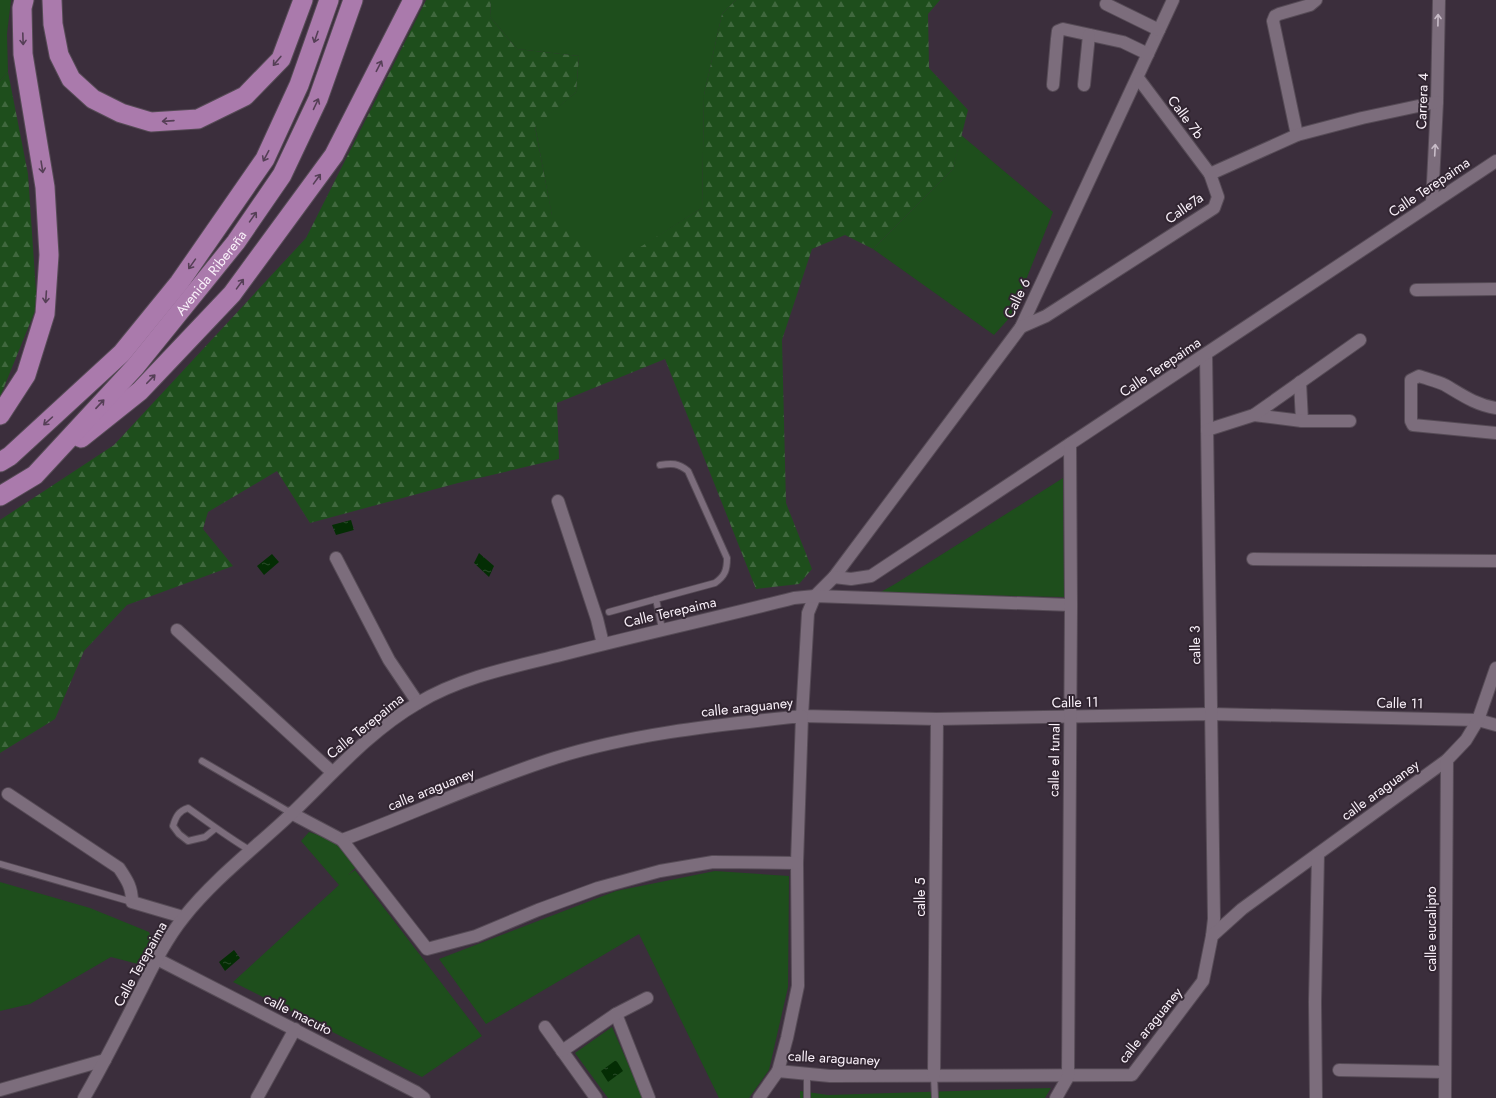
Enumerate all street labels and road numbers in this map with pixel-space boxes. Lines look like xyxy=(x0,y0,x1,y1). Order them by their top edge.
street label: Carrera 4 xyxy=(1411,72,1433,130)
street label: Calle 7b xyxy=(1163,91,1209,143)
street label: Calle Terepaima xyxy=(1384,152,1474,222)
street label: Calle7a xyxy=(1161,188,1207,228)
street label: Avenida Ribereña xyxy=(171,226,251,320)
street label: Calle 6 xyxy=(999,275,1035,321)
street label: Calle Terepaima xyxy=(1115,332,1205,402)
street label: Calle Terepaima xyxy=(622,592,718,632)
street label: calle 3 xyxy=(1185,625,1205,665)
street label: Calle Terepaima xyxy=(322,689,408,763)
street label: calle araguaney xyxy=(700,692,795,722)
street label: Calle 11 xyxy=(1051,692,1099,712)
street label: Calle 11 xyxy=(1376,693,1424,713)
street label: calle el tunal xyxy=(1043,723,1065,797)
street label: calle araguaney xyxy=(1337,754,1424,825)
street label: calle araguaney xyxy=(385,762,478,816)
street label: calle 5 xyxy=(910,877,930,917)
street label: calle eucalipto xyxy=(1421,886,1441,972)
street label: Calle Terepaima xyxy=(108,918,172,1010)
street label: calle araguaney xyxy=(1113,982,1187,1067)
street label: calle macuto xyxy=(260,988,336,1040)
street label: calle araguaney xyxy=(787,1046,881,1070)

